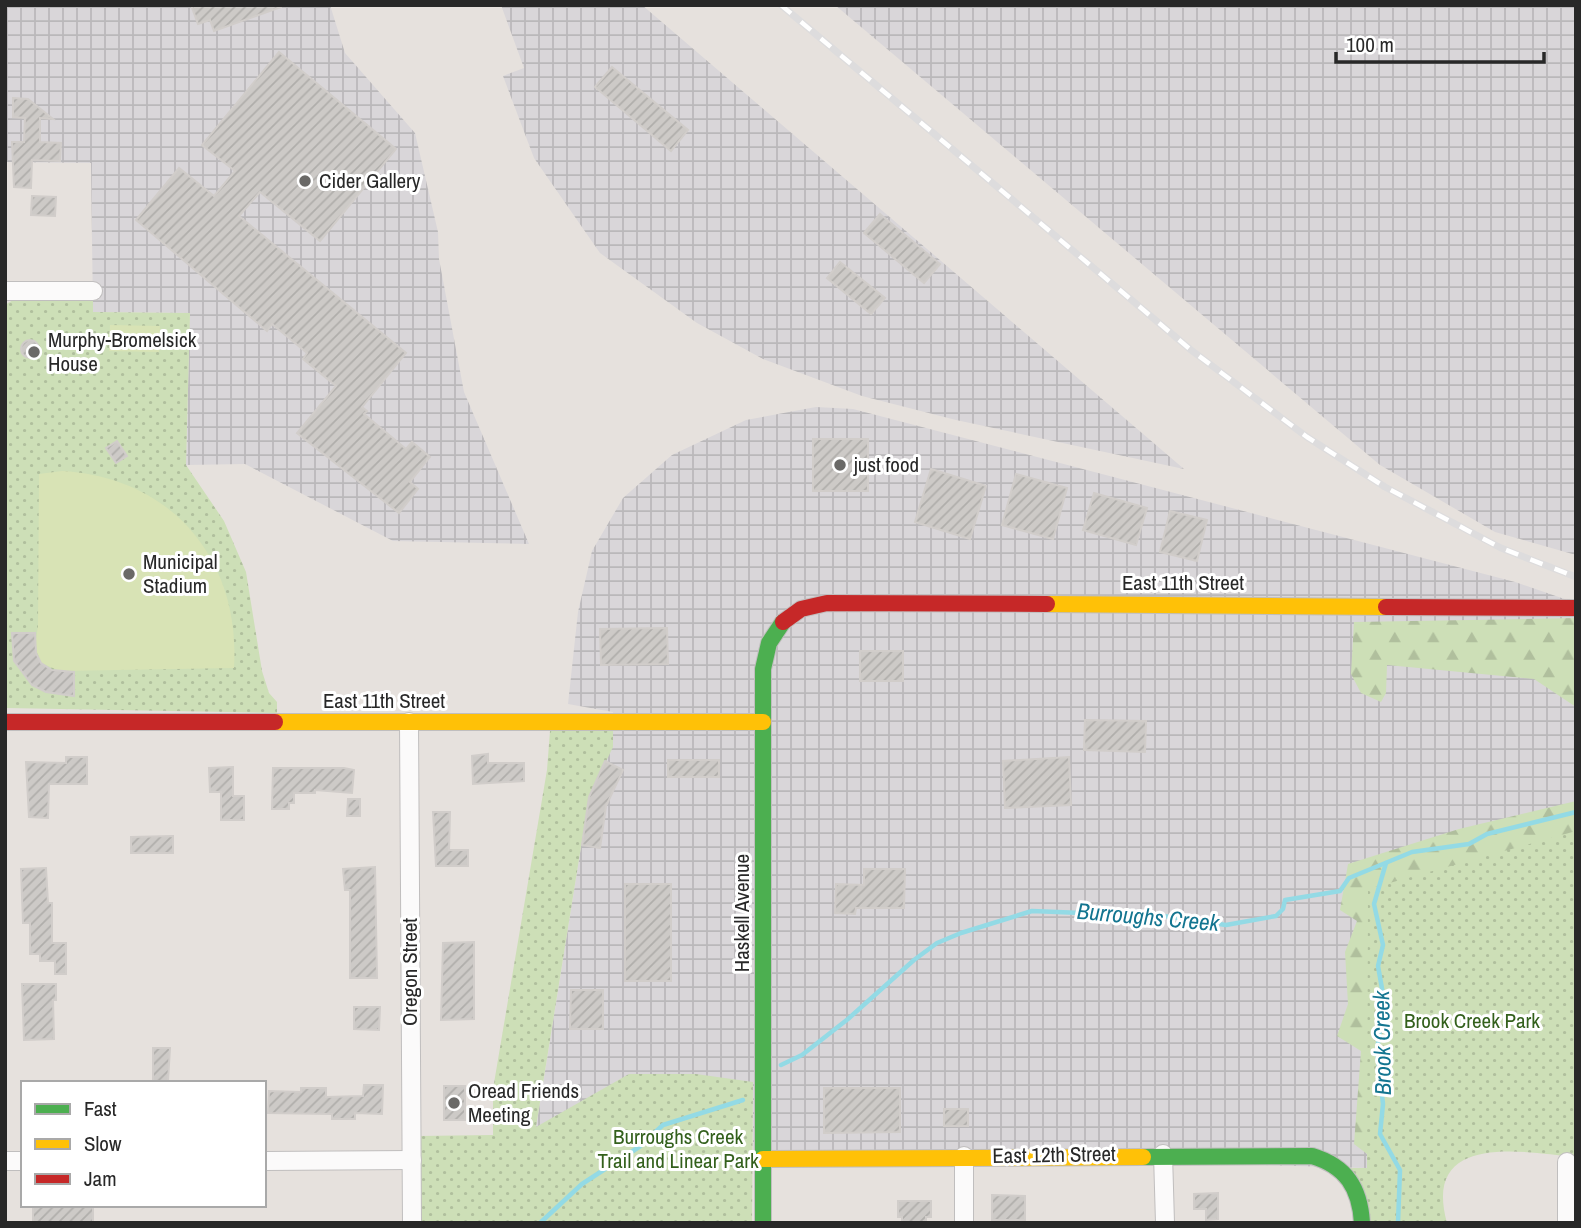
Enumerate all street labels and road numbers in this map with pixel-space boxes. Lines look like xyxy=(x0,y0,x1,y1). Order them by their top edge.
street label: East 11th Street xyxy=(1122,568,1244,597)
street label: East 11th Street xyxy=(323,686,445,715)
street label: Haskell Avenue xyxy=(727,854,756,972)
street label: Oregon Street xyxy=(395,918,424,1026)
street label: East 12th Street xyxy=(992,1139,1116,1170)

